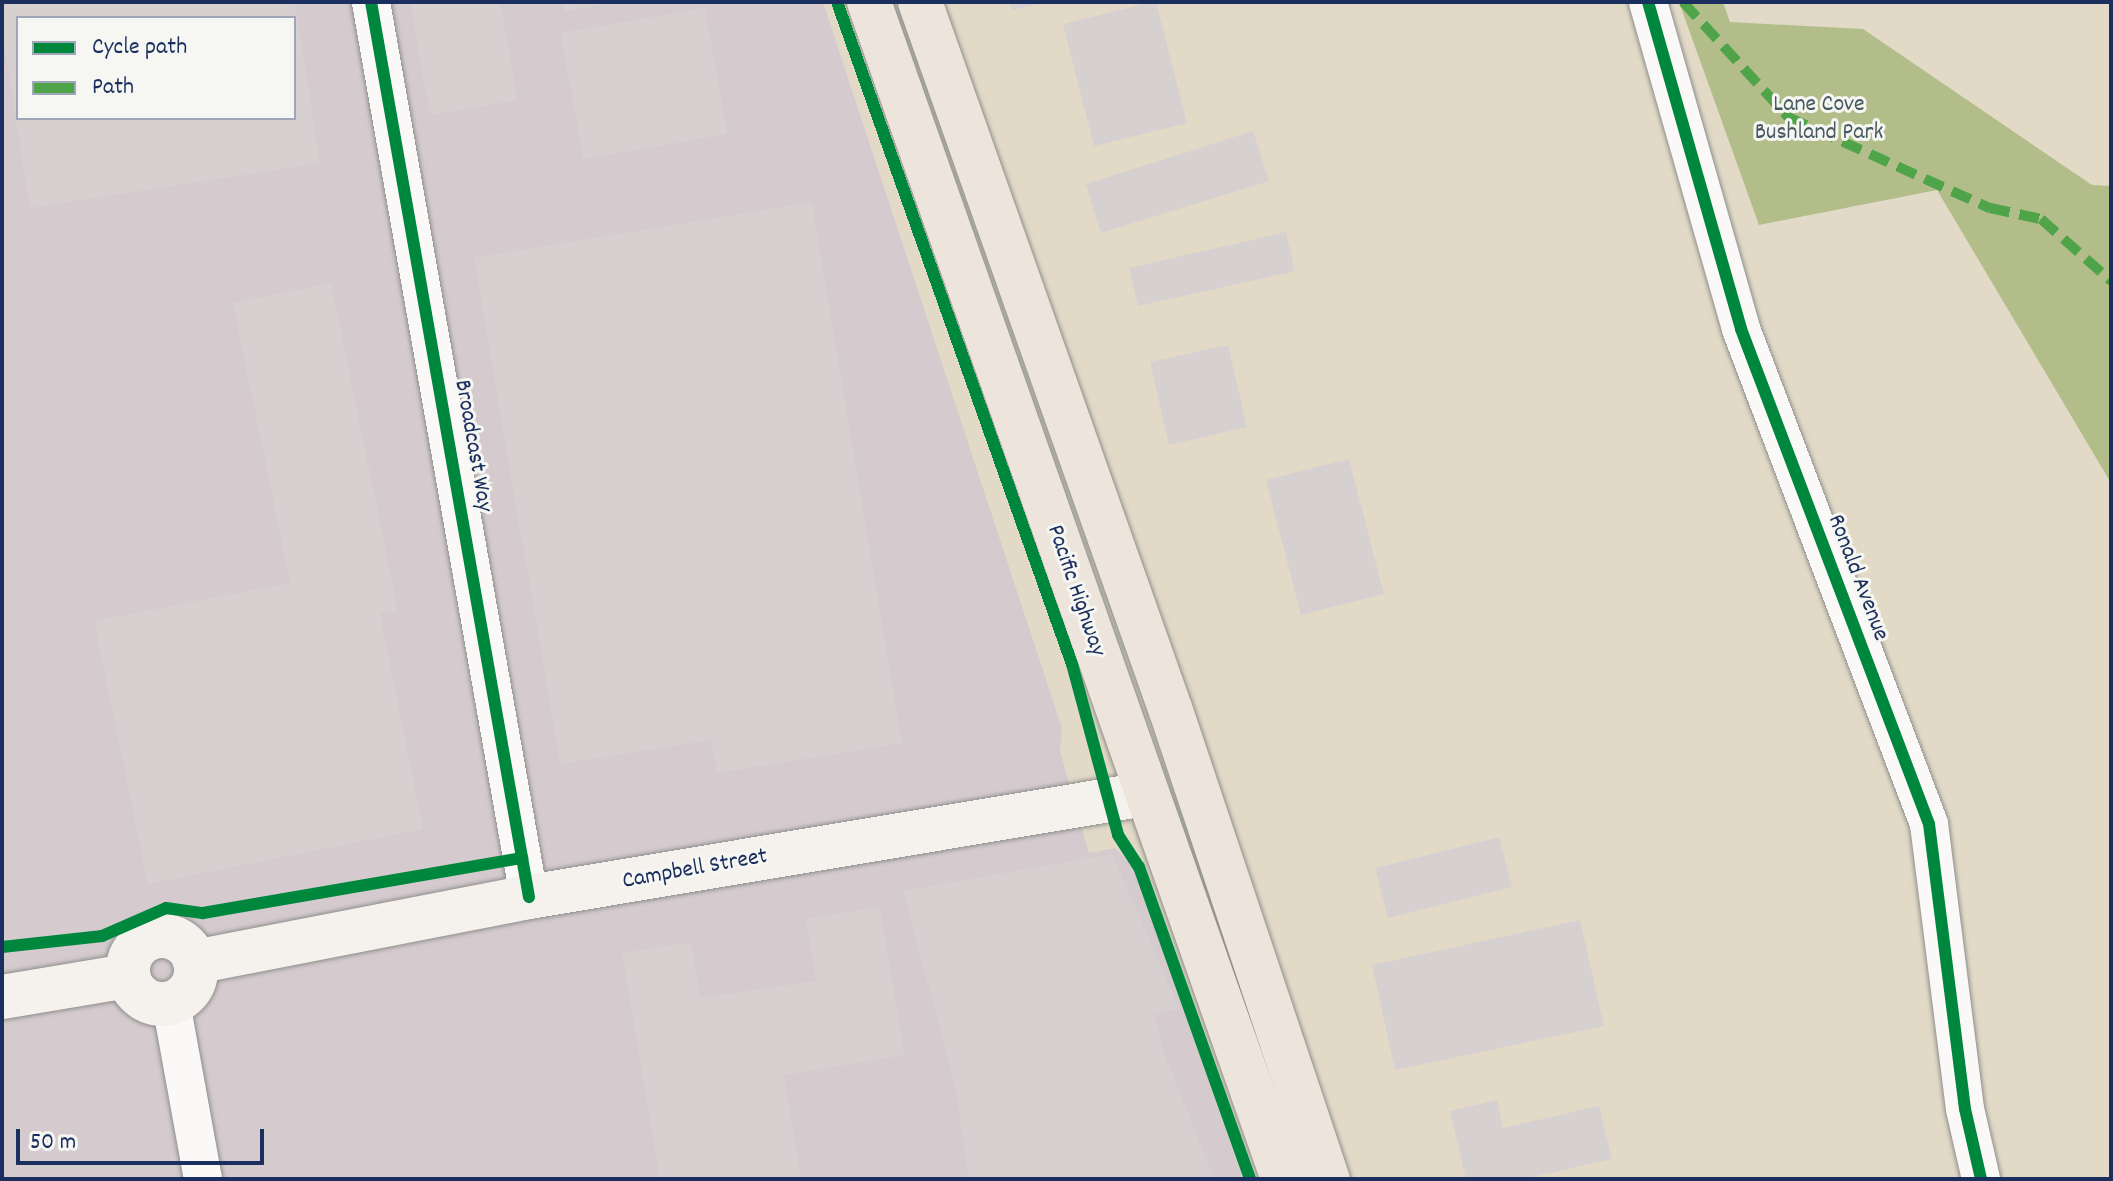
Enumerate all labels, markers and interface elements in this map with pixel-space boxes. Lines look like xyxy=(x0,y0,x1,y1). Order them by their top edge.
legend xyxy=(16,16,296,120)
text: Cycle path xyxy=(92,31,187,65)
text: Path xyxy=(92,71,134,105)
park label: Lane Cove Bushland Park xyxy=(1755,92,1883,148)
street label: Broadcast Way xyxy=(446,378,498,514)
street label: Ronald Avenue xyxy=(1820,511,1894,645)
street label: Pacific Highway xyxy=(1039,522,1111,660)
street label: Campbell Street xyxy=(620,843,770,897)
scale bar xyxy=(20,1113,268,1163)
text: 50 m xyxy=(30,1126,76,1160)

